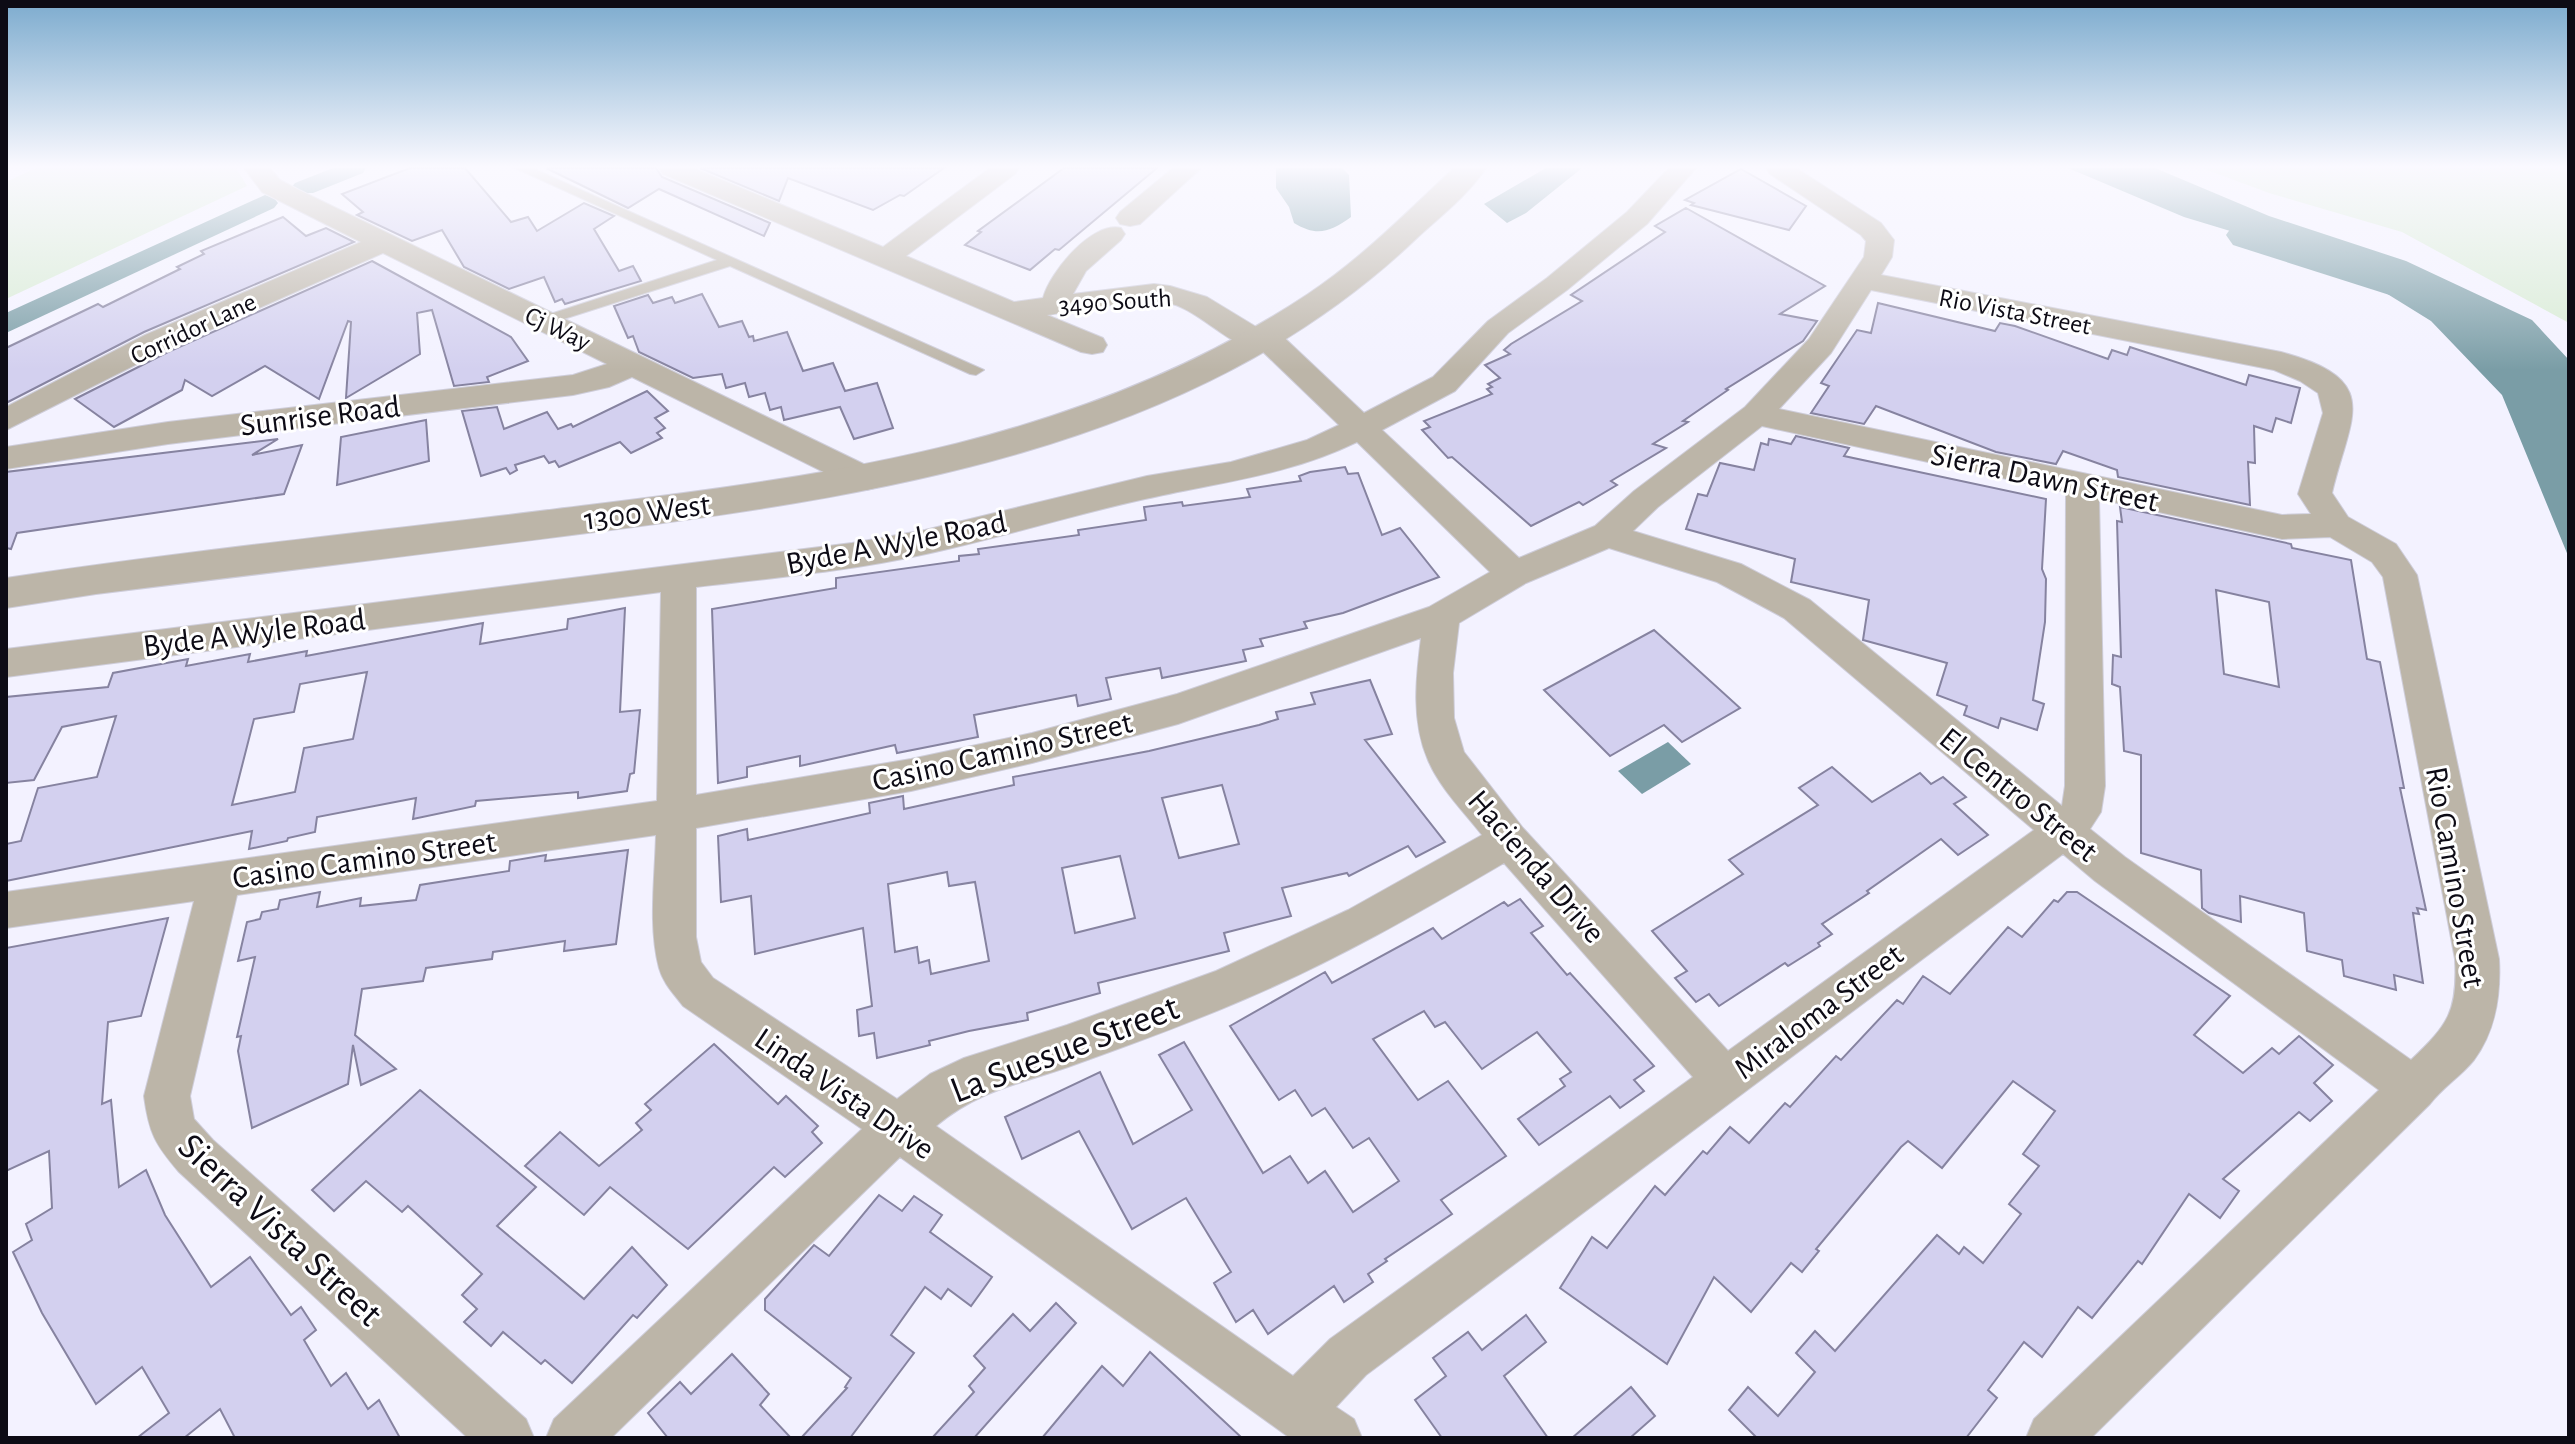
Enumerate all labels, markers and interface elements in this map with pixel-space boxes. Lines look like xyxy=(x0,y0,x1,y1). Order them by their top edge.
street label: 3490 South xyxy=(1058,285,1172,319)
street label: Rio Vista Street xyxy=(1937,285,2093,339)
street label: Corridor Lane xyxy=(127,289,260,369)
street label: Cj Way xyxy=(521,302,594,356)
street label: Sunrise Road xyxy=(238,390,402,442)
street label: Sierra Dawn Street xyxy=(1928,438,2161,518)
street label: 1300 West xyxy=(582,488,712,536)
street label: Byde A Wyle Road xyxy=(783,506,1009,580)
street label: Byde A Wyle Road xyxy=(141,603,367,663)
street label: Casino Camino Street xyxy=(869,706,1135,797)
street label: El Centro Street xyxy=(1933,722,2103,868)
street label: Rio Camino Street xyxy=(2420,764,2490,990)
street label: Hacienda Drive xyxy=(1462,784,1611,949)
street label: Casino Camino Street xyxy=(230,826,498,894)
street label: Miraloma Street xyxy=(1728,938,1909,1085)
street label: La Suesue Street xyxy=(945,989,1184,1111)
street label: Linda Vista Drive xyxy=(749,1022,940,1165)
street label: Sierra Vista Street xyxy=(171,1127,389,1334)

